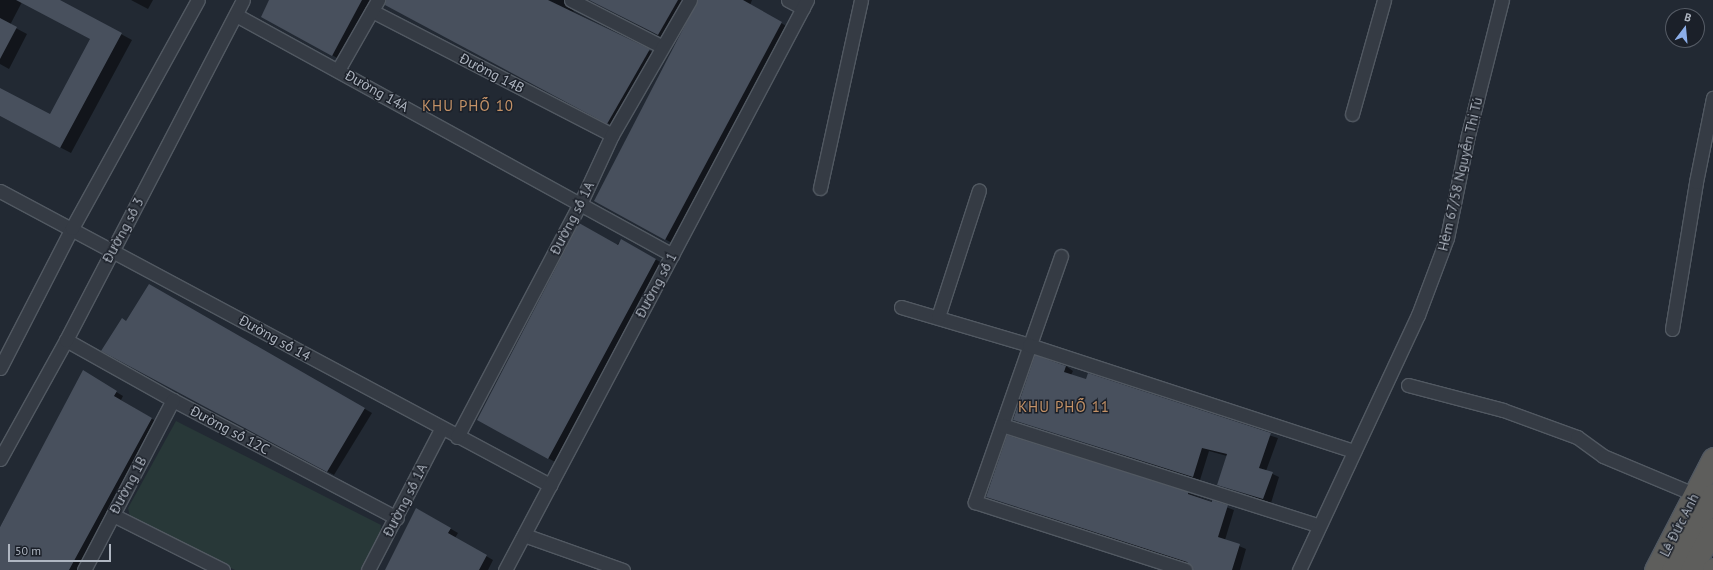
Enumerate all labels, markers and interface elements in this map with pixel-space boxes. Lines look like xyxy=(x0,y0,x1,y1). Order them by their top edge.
north arrow xyxy=(1665,8,1705,48)
text: B xyxy=(1683,10,1693,25)
street label: Đường 14B xyxy=(457,50,527,96)
street label: Đường 14A xyxy=(342,67,412,115)
street label: Hẻm 67/58 Nguyễn Thị Tú xyxy=(1434,95,1486,253)
district label: KHU PHỐ 10 xyxy=(422,97,514,115)
street label: Đường số 1A xyxy=(546,179,598,257)
street label: Đường số 3 xyxy=(99,195,147,265)
street label: Đường số 1 xyxy=(632,250,680,320)
street label: Đường số 14 xyxy=(236,311,314,365)
district label: KHU PHỐ 11 xyxy=(1018,398,1110,416)
street label: Đường số 12C xyxy=(188,402,272,458)
street label: Đường 1B xyxy=(106,453,150,517)
street label: Đường số 1A xyxy=(379,461,431,539)
street label: Lê Đức Anh xyxy=(1656,490,1702,560)
scale bar xyxy=(10,536,113,562)
text: 50 m xyxy=(15,543,41,558)

